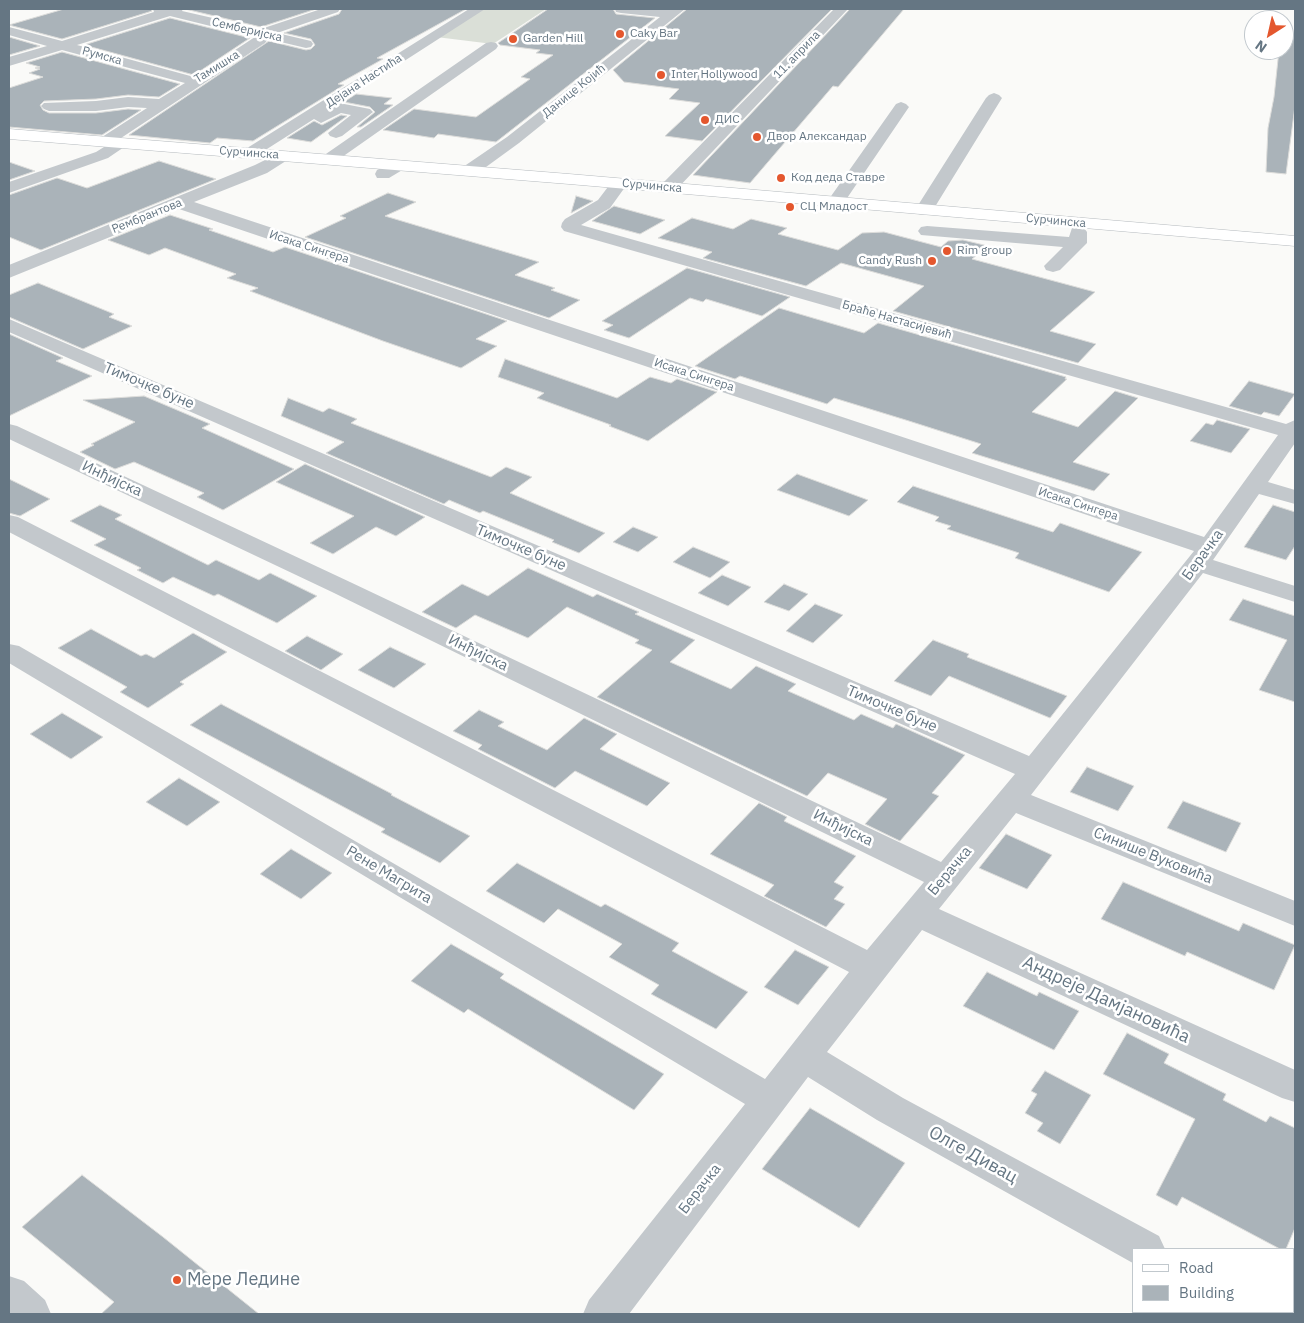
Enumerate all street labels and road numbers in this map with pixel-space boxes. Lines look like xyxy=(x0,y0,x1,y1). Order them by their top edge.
street label: Семберијска xyxy=(210,15,284,45)
street label: 11. априла xyxy=(771,28,823,82)
street label: Румска xyxy=(80,44,124,68)
street label: Тамишка xyxy=(192,48,242,86)
street label: Дејана Настића xyxy=(323,51,405,111)
street label: Данице Којић xyxy=(540,61,608,121)
street label: Сурчинска xyxy=(219,144,279,162)
street label: Сурчинска xyxy=(622,176,682,196)
street label: Рембрантова xyxy=(110,195,184,237)
street label: Сурчинска xyxy=(1026,211,1086,231)
street label: Исака Сингера xyxy=(267,227,351,267)
street label: Браће Настасијевић xyxy=(841,297,953,343)
street label: Исака Сингера xyxy=(652,355,736,395)
street label: Тимочке буне xyxy=(101,359,197,413)
street label: Инђијска xyxy=(79,457,145,501)
street label: Исака Сингера xyxy=(1036,484,1120,524)
street label: Тимочке буне xyxy=(473,521,569,575)
street label: Берачка xyxy=(1179,526,1227,584)
street label: Инђијска xyxy=(445,631,511,675)
street label: Тимочке буне xyxy=(844,682,940,736)
street label: Инђијска xyxy=(810,806,876,850)
street label: Синише Вуковића xyxy=(1091,824,1215,888)
street label: Рене Магрита xyxy=(343,842,435,908)
street label: Берачка xyxy=(924,843,976,899)
street label: Андреје Дамјановића xyxy=(1019,952,1193,1048)
street label: Олге Дивац xyxy=(925,1122,1021,1188)
street label: Берачка xyxy=(675,1160,725,1218)

